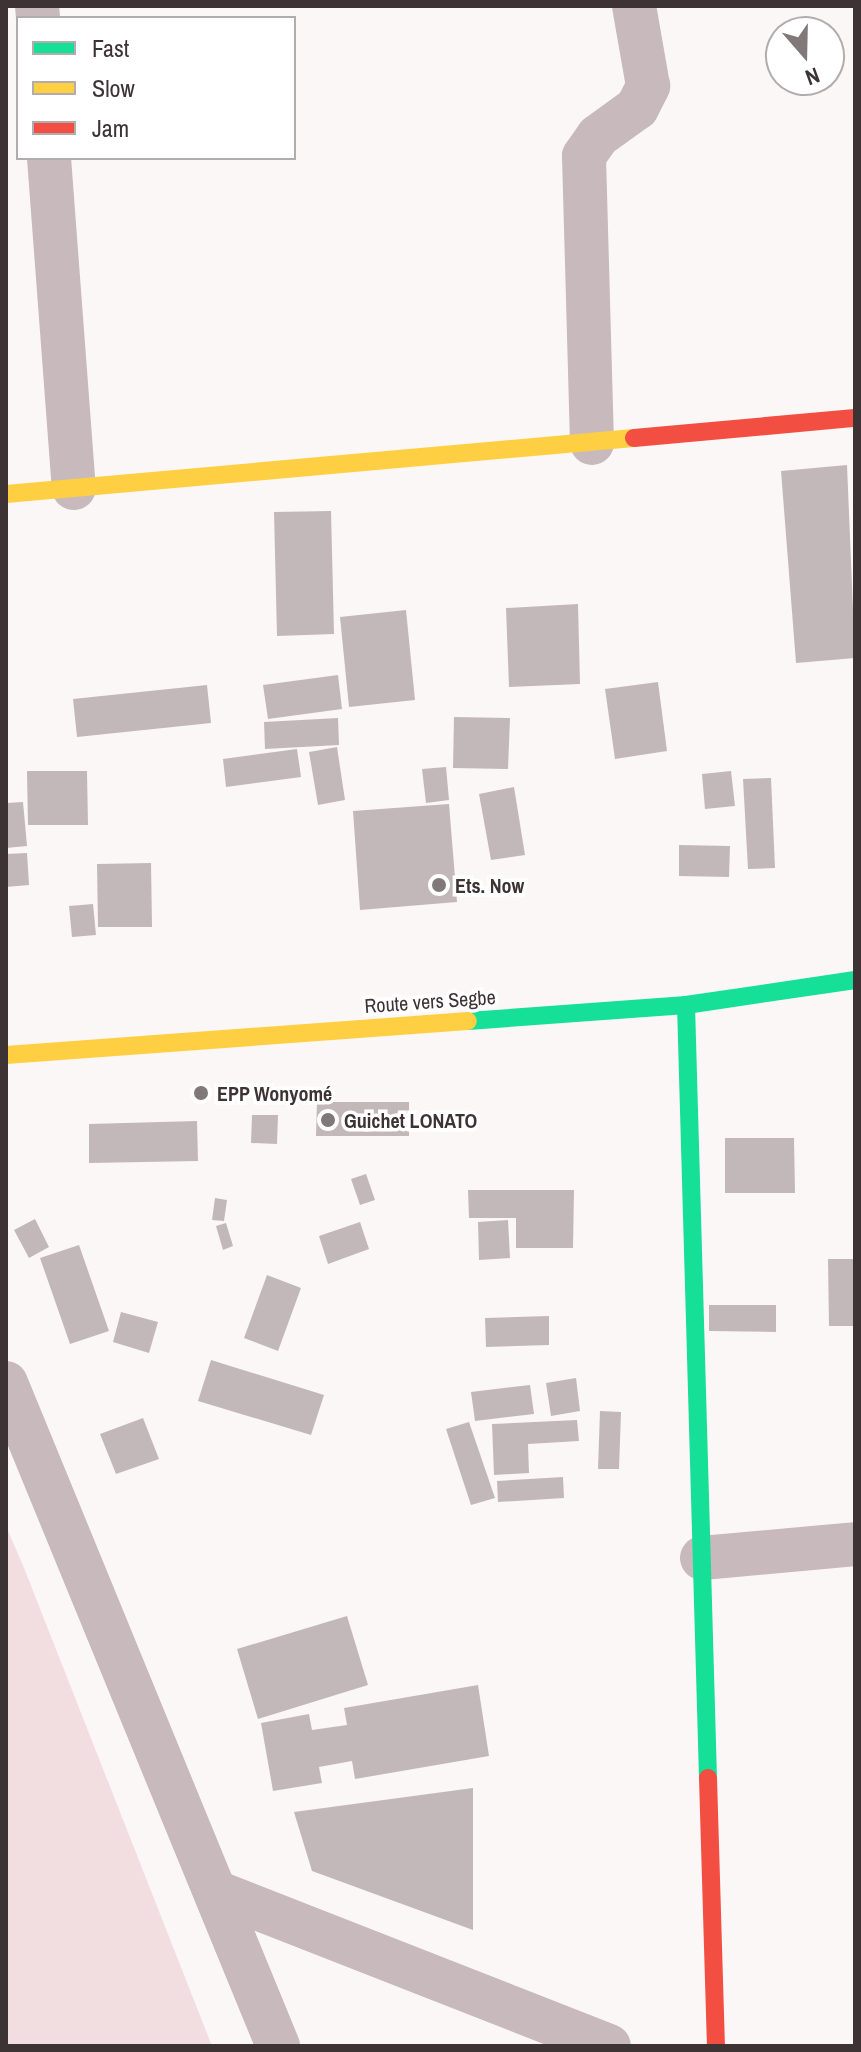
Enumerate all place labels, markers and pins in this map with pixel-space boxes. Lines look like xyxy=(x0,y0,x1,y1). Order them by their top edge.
place label: Ets. Now xyxy=(455,873,524,897)
marker: Ets. Now xyxy=(430,876,448,894)
place label: EPP Wonyomé xyxy=(217,1081,332,1105)
marker: EPP Wonyomé xyxy=(192,1084,210,1102)
place label: Guichet LONATO xyxy=(344,1108,477,1132)
marker: Guichet LONATO xyxy=(319,1111,337,1129)

